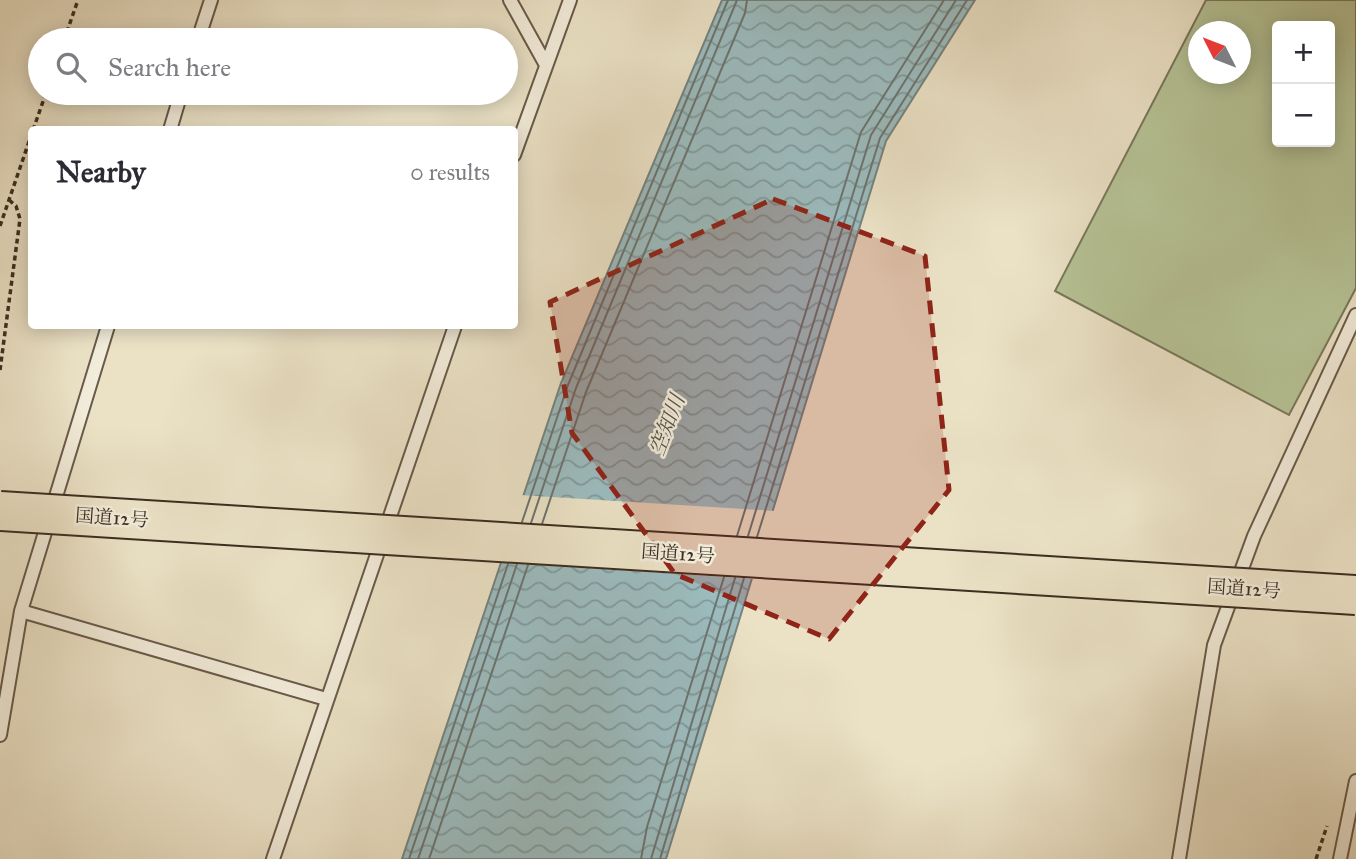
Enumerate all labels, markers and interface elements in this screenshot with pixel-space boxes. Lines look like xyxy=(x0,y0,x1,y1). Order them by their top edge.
north arrow xyxy=(1188,21,1251,84)
map controls xyxy=(1272,21,1335,147)
button: + xyxy=(1272,21,1335,84)
search box xyxy=(28,28,518,105)
icon: search xyxy=(52,48,90,86)
text: Search here xyxy=(108,51,231,83)
button: − xyxy=(1272,84,1335,147)
text: Nearby xyxy=(56,154,146,190)
text: 0 results xyxy=(410,158,490,186)
water label: 空知川 xyxy=(644,389,691,459)
street label: 国道12号 xyxy=(74,503,150,532)
street label: 国道12号 xyxy=(640,539,716,568)
street label: 国道12号 xyxy=(1206,574,1282,603)

